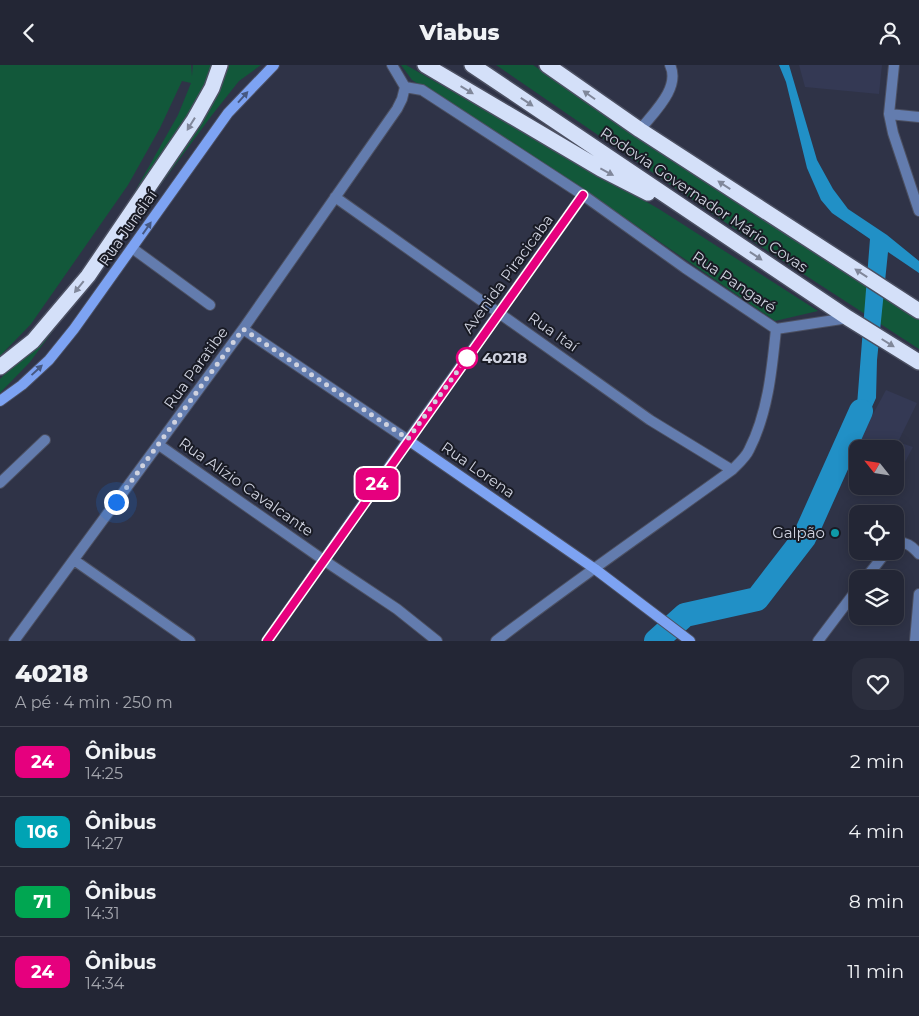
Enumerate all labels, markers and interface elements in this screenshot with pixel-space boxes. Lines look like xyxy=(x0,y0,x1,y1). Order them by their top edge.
icon: back xyxy=(15,19,43,47)
text: Viabus xyxy=(419,19,500,46)
icon: person xyxy=(876,19,904,47)
one-way arrow xyxy=(460,85,473,94)
one-way arrow xyxy=(583,90,596,100)
one-way arrow xyxy=(237,91,249,103)
one-way arrow xyxy=(520,97,534,107)
one-way arrow xyxy=(186,118,196,131)
street label: Rodovia Governador Mário Covas xyxy=(597,123,812,276)
one-way arrow xyxy=(599,168,614,176)
one-way arrow xyxy=(718,180,731,190)
street label: Rua Jundiaí xyxy=(94,185,161,269)
street label: Avenida Piracicaba xyxy=(458,211,557,337)
one-way arrow xyxy=(142,221,152,235)
street label: Rua Pangaré xyxy=(689,247,780,317)
one-way arrow xyxy=(749,251,763,261)
one-way arrow xyxy=(854,268,868,278)
one-way arrow xyxy=(74,281,85,293)
street label: Rua Itaí xyxy=(525,307,583,356)
street label: Rua Paratibe xyxy=(159,323,232,412)
one-way arrow xyxy=(882,338,895,347)
marker: 40218 xyxy=(456,347,478,369)
place label: 40218 xyxy=(482,348,527,367)
one-way arrow xyxy=(31,364,43,376)
street label: Rua Alízio Cavalcante xyxy=(175,433,317,540)
street label: Rua Lorena xyxy=(438,437,519,502)
north arrow xyxy=(849,440,904,495)
map controls xyxy=(849,440,904,625)
line badge: 24 xyxy=(354,468,400,500)
text: 24 xyxy=(366,473,388,495)
your location xyxy=(104,490,129,515)
button: locate xyxy=(849,505,904,560)
place label: Galpão xyxy=(772,523,825,542)
marker: Galpão xyxy=(829,527,841,539)
button: layers xyxy=(849,570,904,625)
button: heart xyxy=(852,658,904,710)
text: 40218 xyxy=(15,659,88,688)
text: A pé · 4 min · 250 m xyxy=(15,693,173,712)
text: Ônibus xyxy=(85,741,156,764)
text: 2 min xyxy=(850,750,904,773)
text: 24 xyxy=(31,751,54,773)
text: 14:25 xyxy=(85,764,123,783)
text: Ônibus xyxy=(85,811,156,834)
text: 4 min xyxy=(848,820,904,843)
text: 106 xyxy=(27,821,58,843)
text: 14:27 xyxy=(85,834,123,853)
text: Ônibus xyxy=(85,881,156,904)
text: 8 min xyxy=(849,890,904,913)
text: 71 xyxy=(33,891,52,913)
text: 14:31 xyxy=(85,904,120,923)
text: Ônibus xyxy=(85,951,156,974)
text: 11 min xyxy=(847,960,904,983)
text: 24 xyxy=(31,961,54,983)
text: 14:34 xyxy=(85,974,124,993)

